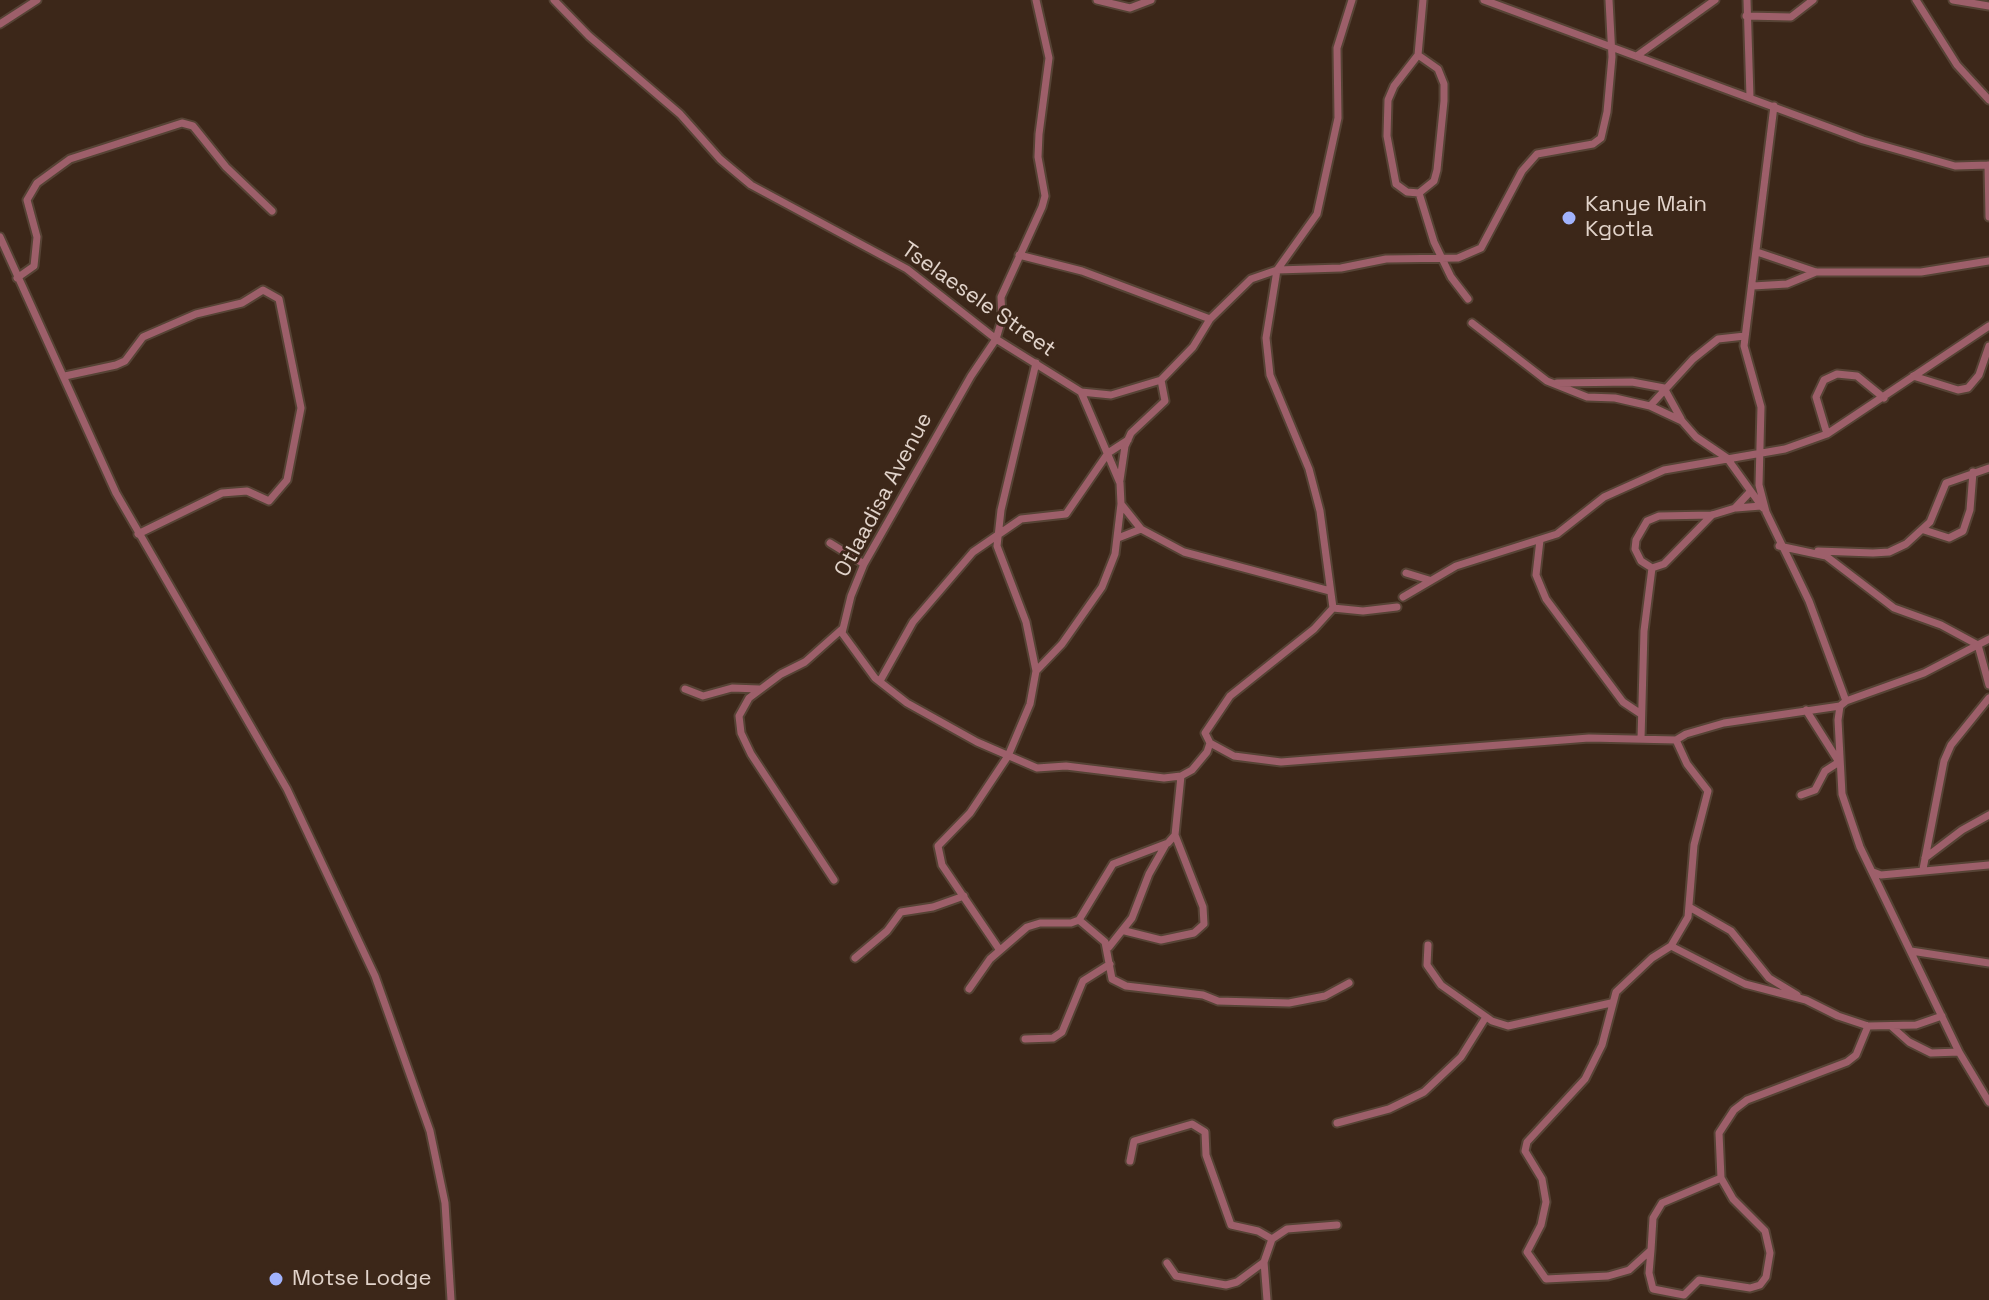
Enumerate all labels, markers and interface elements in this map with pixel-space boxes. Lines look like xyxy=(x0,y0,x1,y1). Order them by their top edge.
place label: Kanye Main Kgotla xyxy=(1585,192,1707,244)
marker: Kanye Main Kgotla xyxy=(1560,209,1578,227)
street label: Tselaesele Street xyxy=(896,237,1060,363)
street label: Otlaadisa Avenue xyxy=(830,408,938,582)
place label: Motse Lodge xyxy=(292,1266,431,1292)
marker: Motse Lodge xyxy=(267,1270,285,1288)

